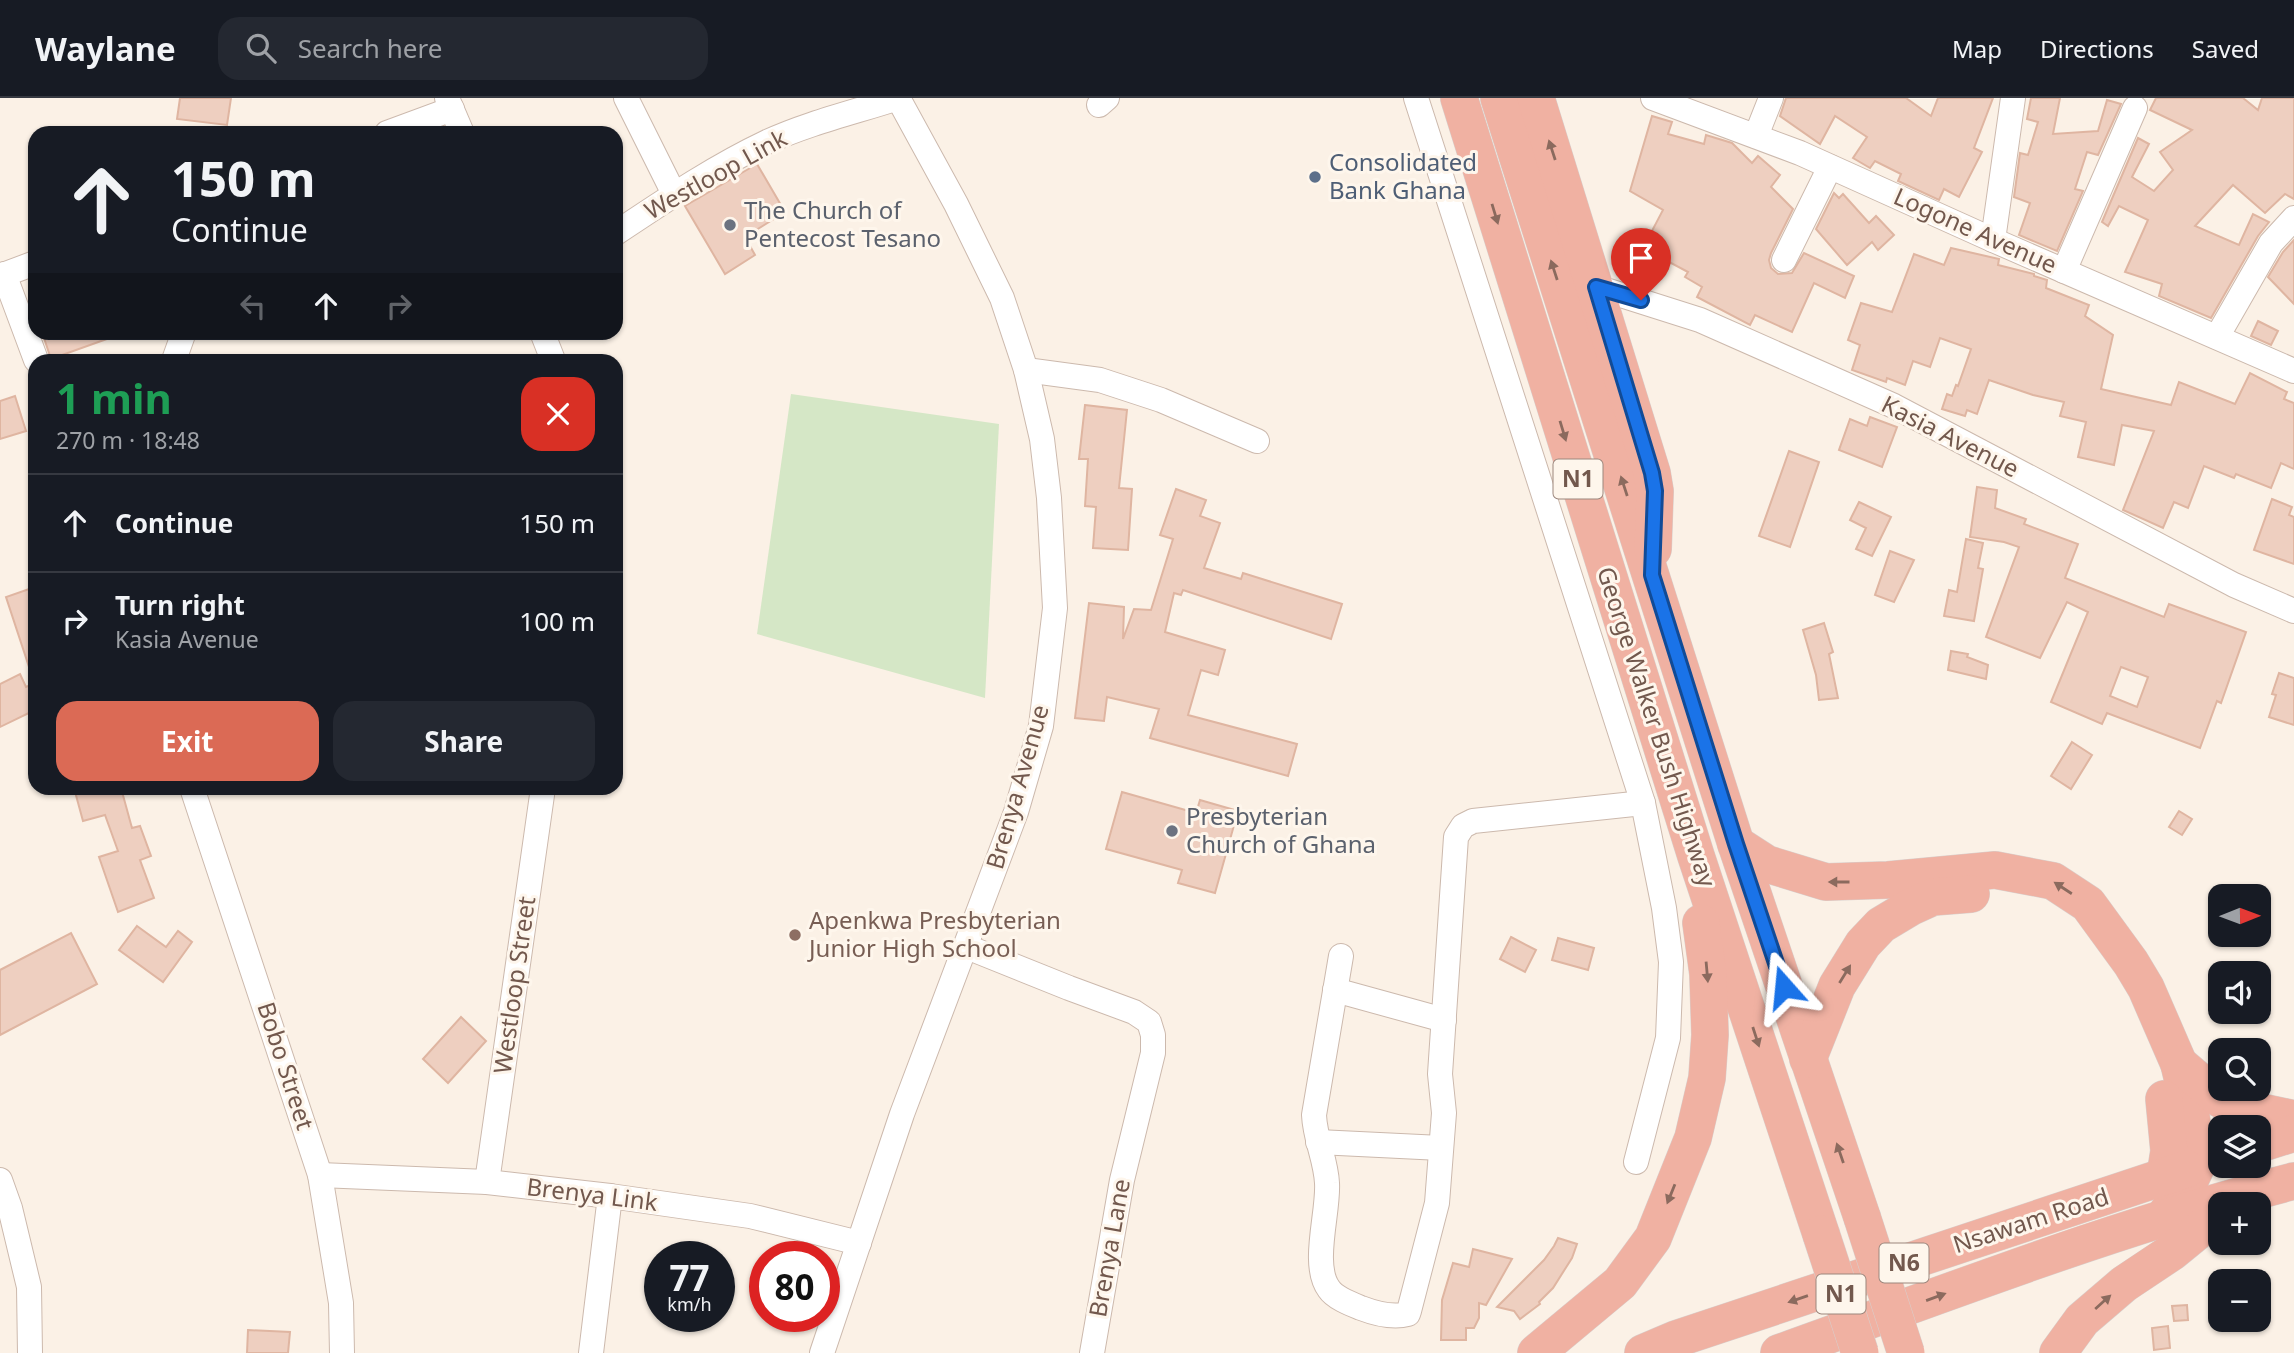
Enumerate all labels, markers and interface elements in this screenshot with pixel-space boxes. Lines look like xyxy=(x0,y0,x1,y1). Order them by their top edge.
search box xyxy=(218,17,708,80)
text: Waylane xyxy=(35,26,176,71)
icon: search xyxy=(242,29,280,67)
text: Search here xyxy=(298,30,442,66)
text: Map xyxy=(1952,32,2002,65)
text: Directions xyxy=(2040,32,2154,65)
text: Saved xyxy=(2192,32,2259,65)
street label: Westloop Link xyxy=(638,121,793,226)
one-way arrow xyxy=(1547,140,1557,161)
text: 150 m xyxy=(171,145,316,211)
place label: Consolidated Bank Ghana xyxy=(1329,145,1477,206)
icon: ahead xyxy=(56,154,147,245)
marker: Consolidated Bank Ghana xyxy=(1307,169,1323,185)
street label: Logone Avenue xyxy=(1889,179,2062,280)
place label: The Church of Pentecost Tesano xyxy=(744,193,941,254)
one-way arrow xyxy=(1491,204,1501,225)
text: Continue xyxy=(171,208,308,251)
marker: The Church of Pentecost Tesano xyxy=(722,217,738,233)
pin xyxy=(1611,228,1671,300)
icon: arrive xyxy=(1622,239,1660,277)
one-way arrow xyxy=(1548,259,1559,280)
icon: left xyxy=(234,287,272,325)
icon: ahead xyxy=(307,287,345,325)
icon: right xyxy=(380,287,418,325)
text: 1 min xyxy=(56,369,172,426)
button: close xyxy=(521,377,595,451)
street label: Kasia Avenue xyxy=(1876,387,2025,484)
one-way arrow xyxy=(1559,421,1569,442)
text: 270 m · 18:48 xyxy=(56,424,200,456)
road number: N1 xyxy=(1554,460,1602,498)
one-way arrow xyxy=(1618,476,1628,497)
icon: ahead xyxy=(56,504,94,542)
text: Continue xyxy=(115,505,233,541)
text: 150 m xyxy=(519,505,595,541)
street label: George Walker Bush Highway xyxy=(1590,562,1725,892)
text: Turn right xyxy=(115,587,245,623)
icon: right xyxy=(56,602,94,640)
text: 100 m xyxy=(519,603,595,639)
text: Kasia Avenue xyxy=(115,623,259,655)
button: Exit xyxy=(56,701,319,781)
button: Share xyxy=(333,701,595,781)
street label: Brenya Avenue xyxy=(977,701,1056,873)
place label: Presbyterian Church of Ghana xyxy=(1186,799,1376,860)
marker: Presbyterian Church of Ghana xyxy=(1164,823,1180,839)
one-way arrow xyxy=(1828,876,1850,888)
one-way arrow xyxy=(2053,881,2073,894)
north arrow xyxy=(2208,884,2272,947)
map controls xyxy=(2208,884,2271,1332)
street label: Westloop Street xyxy=(485,894,542,1076)
place label: Apenkwa Presbyterian Junior High School xyxy=(807,903,1061,964)
marker: Apenkwa Presbyterian Junior High School xyxy=(787,927,803,943)
position arrow xyxy=(1747,950,1821,1024)
one-way arrow xyxy=(1702,961,1713,983)
button: sound xyxy=(2208,961,2271,1024)
one-way arrow xyxy=(1838,964,1851,983)
street label: Bobo Street xyxy=(250,997,323,1134)
one-way arrow xyxy=(1751,1026,1762,1047)
button: search xyxy=(2208,1038,2271,1101)
button: layers xyxy=(2208,1115,2271,1178)
one-way arrow xyxy=(1834,1142,1845,1163)
street label: Brenya Link xyxy=(525,1169,660,1218)
street label: Brenya Lane xyxy=(1080,1176,1137,1319)
street label: Nsawam Road xyxy=(1948,1179,2113,1260)
one-way arrow xyxy=(1665,1183,1676,1204)
button: + xyxy=(2208,1192,2271,1255)
speed limit sign: 80 xyxy=(749,1241,840,1332)
road number: N6 xyxy=(1880,1244,1928,1282)
text: 77 xyxy=(669,1254,710,1301)
button: − xyxy=(2208,1269,2271,1332)
road number: N1 xyxy=(1816,1274,1866,1314)
one-way arrow xyxy=(1925,1291,1946,1302)
text: km/h xyxy=(667,1292,712,1316)
one-way arrow xyxy=(1787,1294,1808,1305)
one-way arrow xyxy=(2094,1294,2112,1310)

